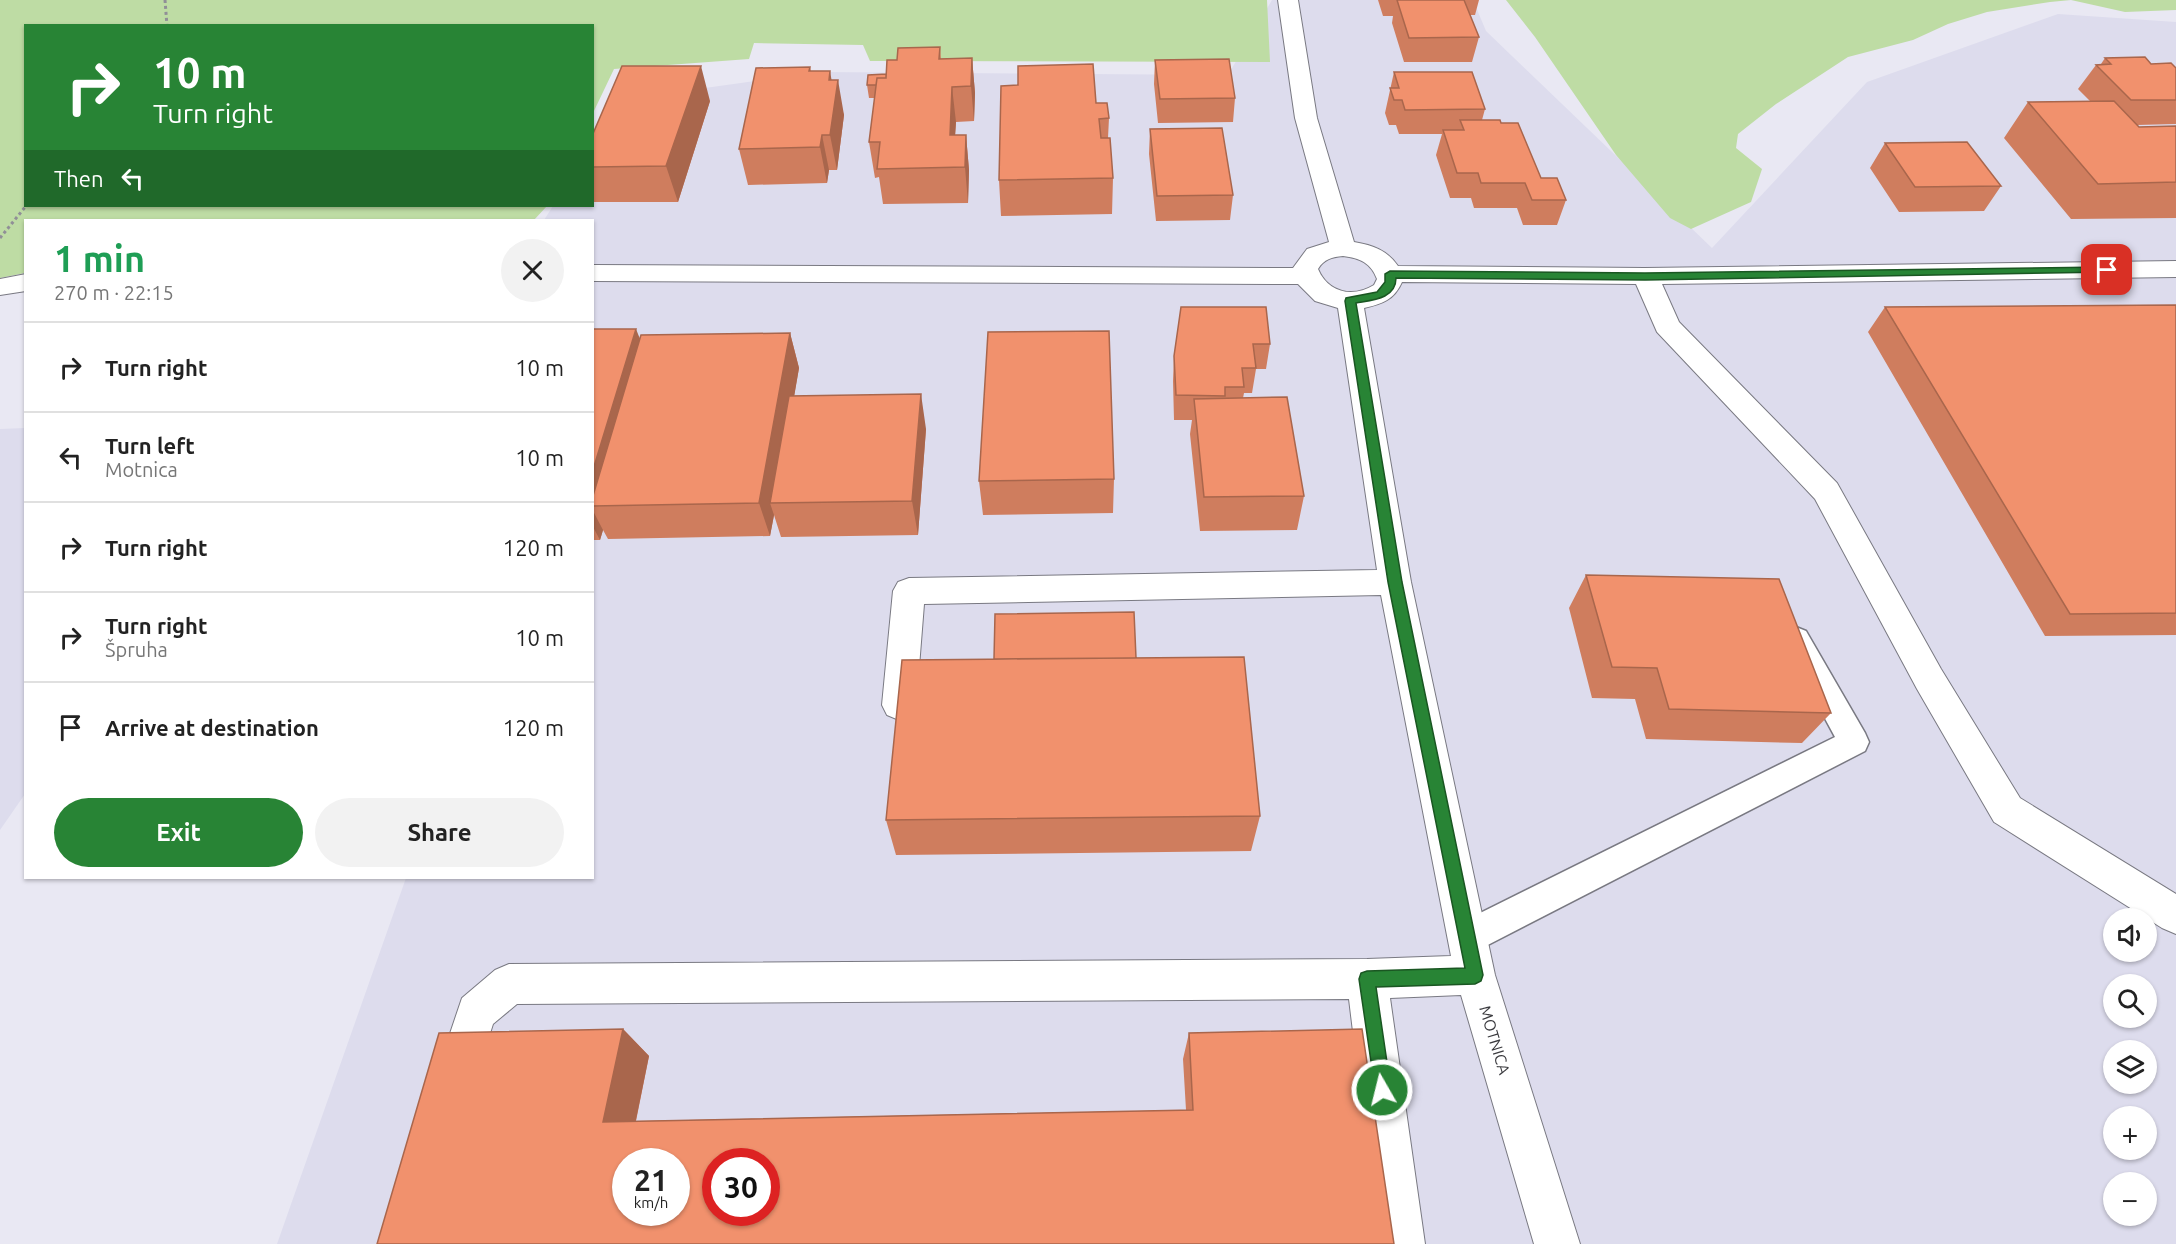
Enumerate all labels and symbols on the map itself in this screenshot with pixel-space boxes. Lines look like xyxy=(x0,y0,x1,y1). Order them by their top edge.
pin xyxy=(2081,244,2132,295)
street label: MOTNICA xyxy=(1476,1003,1514,1077)
position arrow xyxy=(1350,1058,1414,1122)
speed limit sign: 30 xyxy=(702,1148,780,1226)

